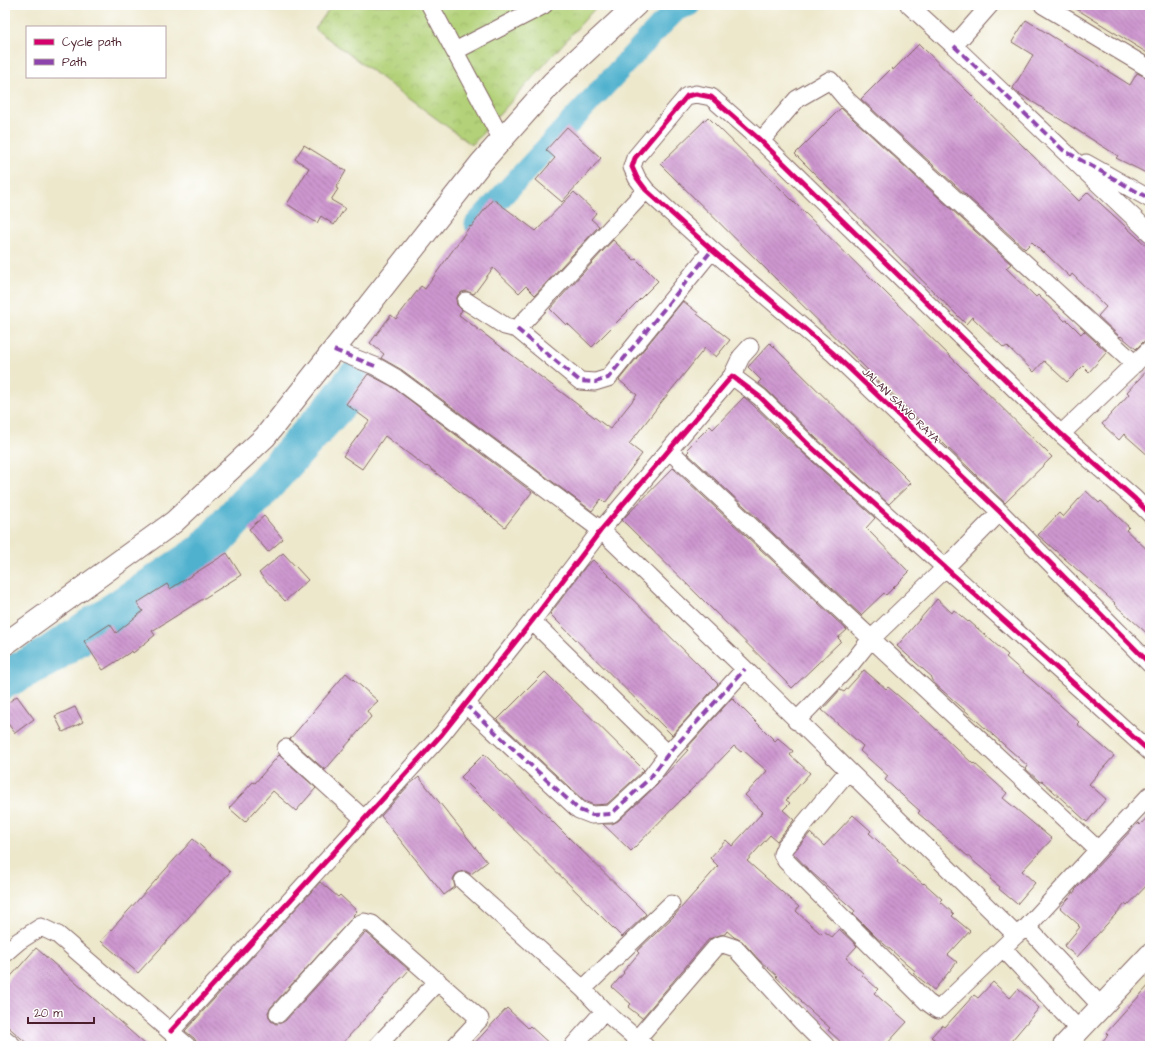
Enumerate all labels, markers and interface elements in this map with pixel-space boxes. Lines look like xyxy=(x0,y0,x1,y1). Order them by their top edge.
legend xyxy=(26,26,166,78)
text: Cycle path xyxy=(62,34,121,52)
text: Path xyxy=(62,54,87,71)
street label: JALAN SAWO RAYA xyxy=(858,364,943,446)
scale bar xyxy=(28,999,94,1025)
text: 20 m xyxy=(34,1005,63,1022)

